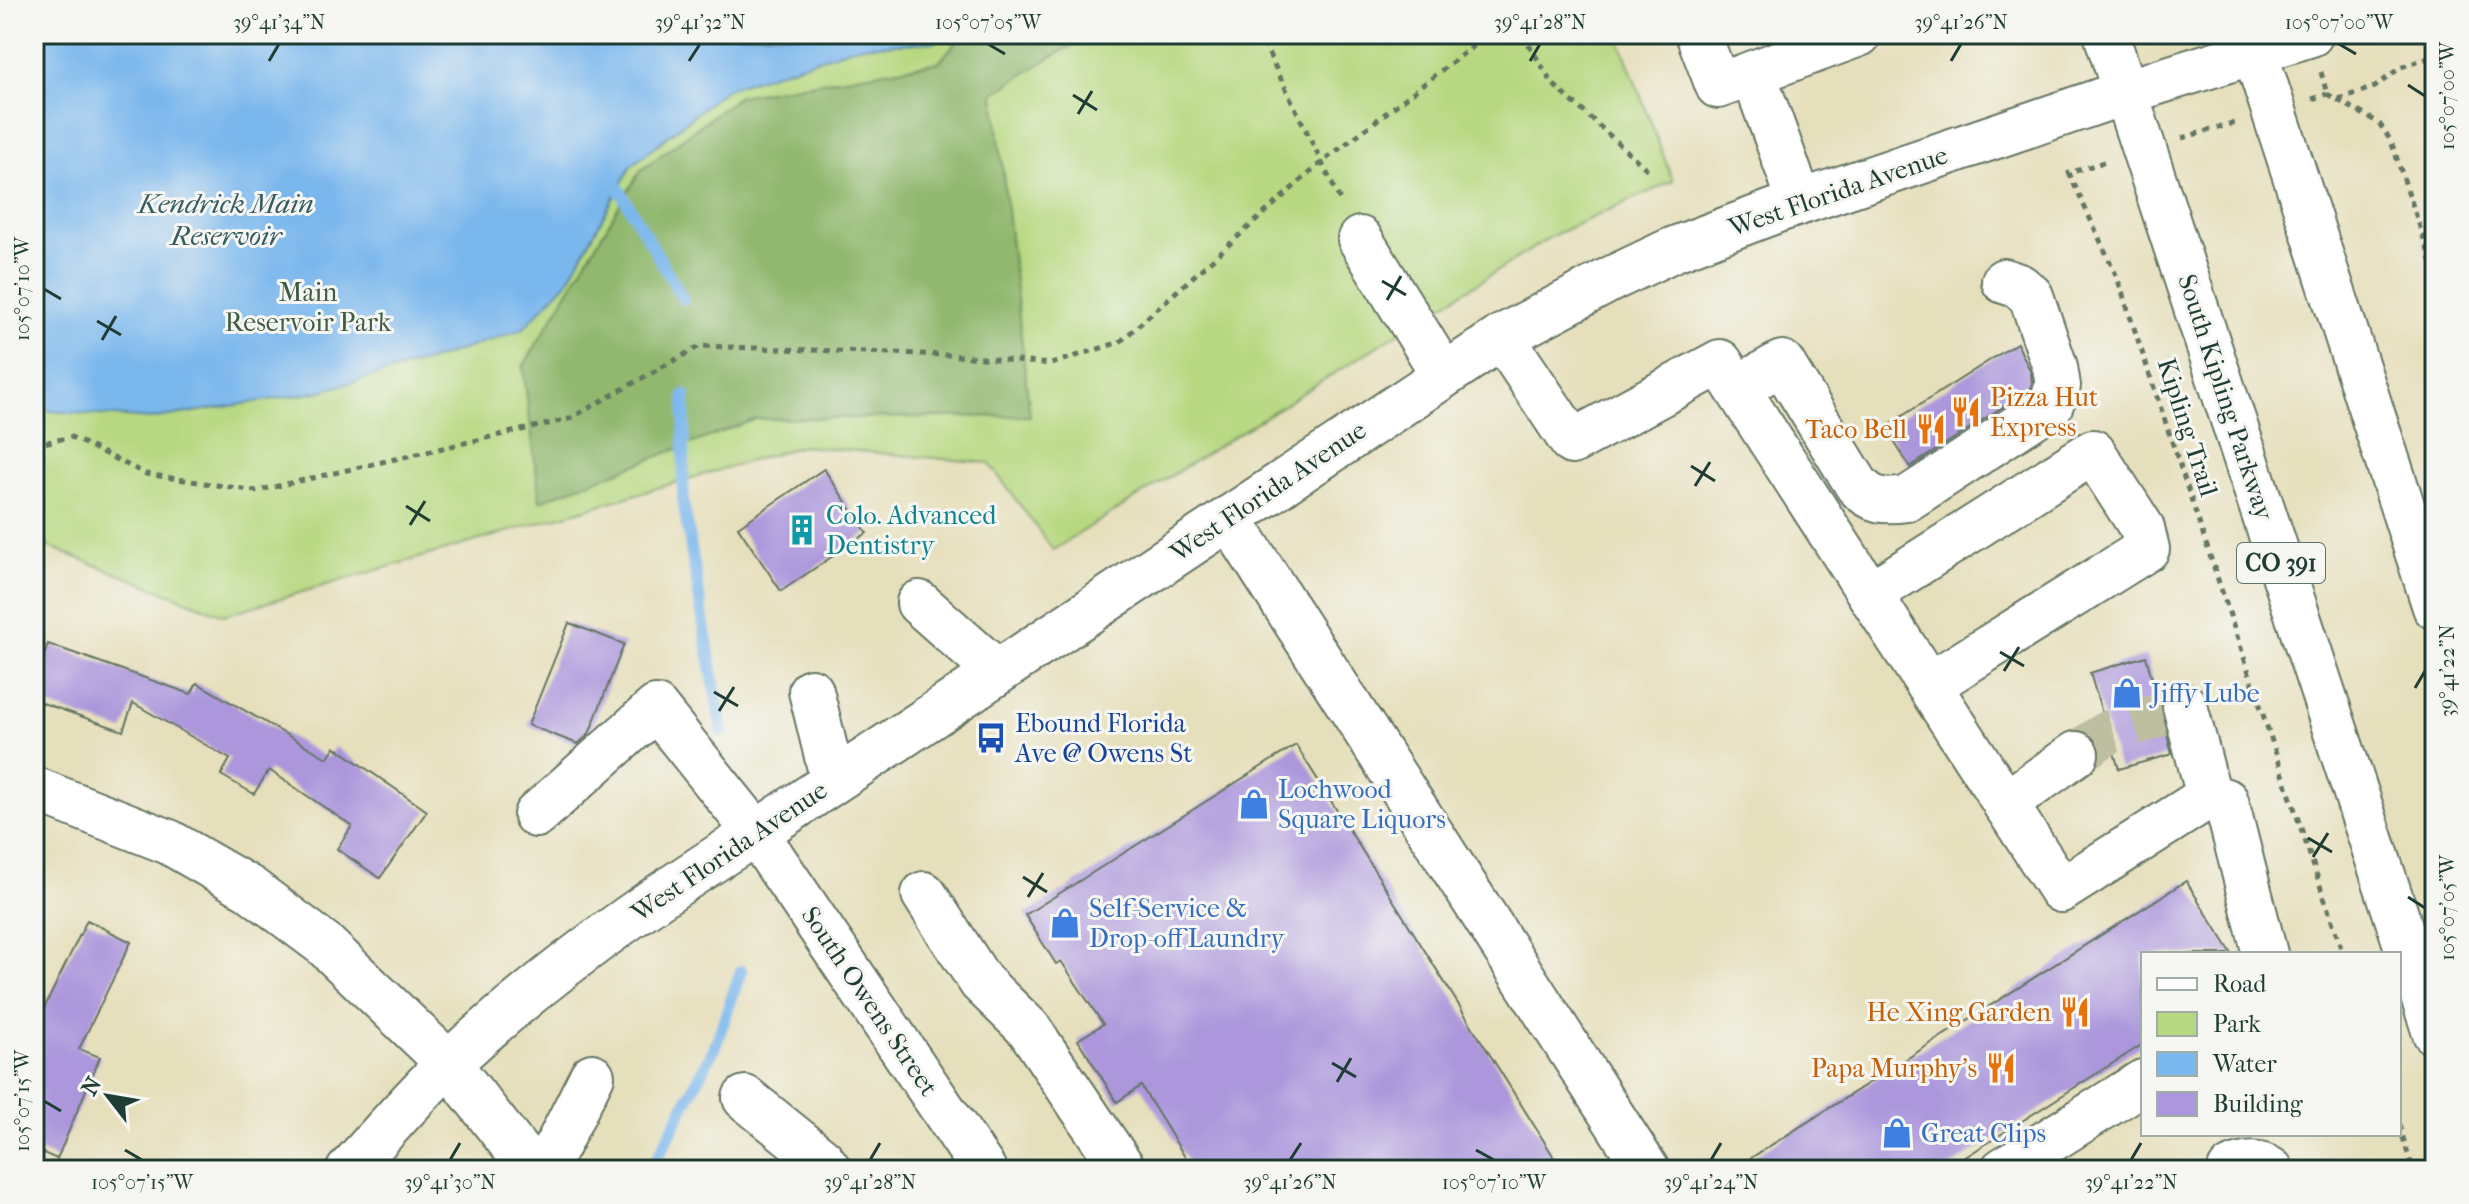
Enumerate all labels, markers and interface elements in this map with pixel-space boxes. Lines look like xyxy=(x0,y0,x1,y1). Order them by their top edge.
text: 39°41'34"N xyxy=(233,11,325,34)
text: 39°41'32"N xyxy=(655,11,745,34)
text: 105°07'05"W xyxy=(935,11,1042,34)
text: 39°41'28"N xyxy=(1494,11,1586,34)
text: 39°41'26"N xyxy=(1914,11,2008,34)
text: 105°07'00"W xyxy=(2285,11,2395,34)
text: 105°07'00"W xyxy=(2436,40,2459,150)
street label: West Florida Avenue xyxy=(1724,139,1952,244)
water label: Kendrick Main Reservoir xyxy=(136,187,314,252)
text: 105°07'10"W xyxy=(11,235,34,341)
street label: South Kipling Parkway xyxy=(2171,270,2280,525)
park label: Main Reservoir Park xyxy=(225,277,392,338)
street label: Kipling Trail xyxy=(2151,354,2224,500)
place label: Pizza Hut Express xyxy=(1990,382,2099,443)
restaurant icon: Pizza Hut Express xyxy=(1949,395,1983,429)
restaurant icon: Taco Bell xyxy=(1914,412,1948,446)
street label: West Florida Avenue xyxy=(1164,414,1372,569)
place label: Taco Bell xyxy=(1805,414,1907,445)
place label: Colo. Advanced Dentistry xyxy=(826,500,997,561)
building icon: Colo. Advanced Dentistry xyxy=(785,513,819,547)
road number: CO 391 xyxy=(2237,543,2325,583)
text: 39°41'22"N xyxy=(2436,625,2459,717)
shop icon: Jiffy Lube xyxy=(2110,676,2144,710)
place label: Jiffy Lube xyxy=(2149,678,2260,709)
place label: Ebound Florida Ave @ Owens St xyxy=(1014,708,1193,769)
bus stop icon: Ebound Florida Ave @ Owens St xyxy=(974,721,1008,755)
street label: West Florida Avenue xyxy=(625,774,833,929)
place label: Lochwood Square Liquors xyxy=(1278,774,1446,835)
shop icon: Lochwood Square Liquors xyxy=(1237,787,1271,821)
text: 105°07'05"W xyxy=(2436,854,2459,961)
place label: Self-Service & Drop-off Laundry xyxy=(1089,893,1285,954)
street label: South Owens Street xyxy=(795,901,945,1102)
shop icon: Self-Service & Drop-off Laundry xyxy=(1048,906,1082,940)
legend xyxy=(2141,952,2401,1136)
text: Road xyxy=(2213,970,2267,998)
restaurant icon: He Xing Garden xyxy=(2058,995,2092,1029)
place label: He Xing Garden xyxy=(1867,997,2051,1028)
text: Park xyxy=(2213,1010,2261,1038)
text: 105°07'15"W xyxy=(11,1049,34,1152)
text: Water xyxy=(2212,1050,2277,1078)
restaurant icon: Papa Murphy's xyxy=(1984,1051,2018,1085)
place label: Papa Murphy's xyxy=(1811,1053,1977,1084)
north arrow xyxy=(68,1056,148,1136)
text: N xyxy=(76,1072,107,1100)
text: Building xyxy=(2213,1090,2304,1118)
shop icon: Great Clips xyxy=(1880,1116,1914,1150)
place label: Great Clips xyxy=(1921,1118,2046,1149)
text: 105°07'15"W xyxy=(91,1171,194,1194)
text: 39°41'30"N xyxy=(404,1171,496,1194)
text: 39°41'28"N xyxy=(824,1171,916,1194)
text: 39°41'26"N xyxy=(1243,1171,1337,1194)
text: 105°07'10"W xyxy=(1442,1171,1548,1194)
text: 39°41'24"N xyxy=(1664,1171,1758,1194)
text: 39°41'22"N xyxy=(2085,1171,2177,1194)

